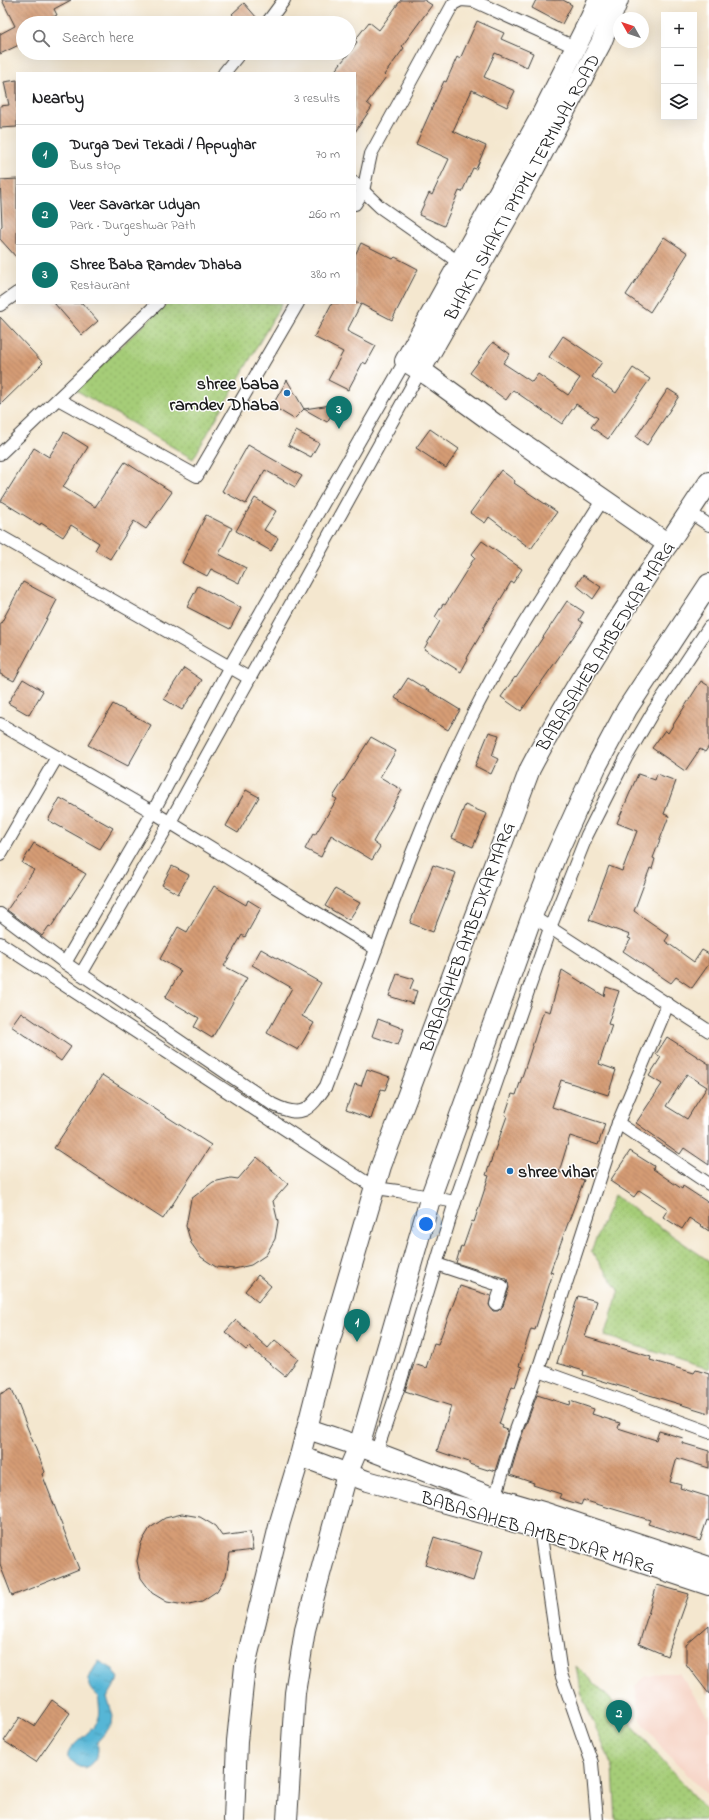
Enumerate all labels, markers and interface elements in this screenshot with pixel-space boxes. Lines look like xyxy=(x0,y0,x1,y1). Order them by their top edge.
north arrow xyxy=(613,12,649,48)
map controls xyxy=(661,12,697,120)
button: + xyxy=(661,12,697,48)
search box xyxy=(16,16,356,60)
icon: search xyxy=(30,27,52,49)
text: Search here xyxy=(62,27,134,49)
button: − xyxy=(661,48,697,84)
street label: BHAKTI SHAKTI PMPML TERMINAL ROAD xyxy=(439,50,608,327)
button: layers xyxy=(661,84,697,120)
text: Nearby xyxy=(32,86,84,111)
text: 3 results xyxy=(294,89,340,108)
text: Durga Devi Tekadi / Appughar xyxy=(70,134,256,156)
text: 1 xyxy=(43,145,47,164)
text: 70 m xyxy=(316,145,340,164)
text: Bus stop xyxy=(70,156,121,175)
text: Veer Savarkar Udyan xyxy=(70,194,200,216)
text: 2 xyxy=(42,205,48,224)
text: 260 m xyxy=(309,205,340,224)
text: Park · Durgeshwar Path xyxy=(70,216,195,235)
text: Shree Baba Ramdev Dhaba xyxy=(70,254,242,276)
text: 3 xyxy=(42,265,48,284)
text: 380 m xyxy=(311,265,340,284)
text: Restaurant xyxy=(70,276,130,295)
place label: shree baba ramdev Dhaba xyxy=(169,372,279,419)
marker: shree baba ramdev Dhaba xyxy=(282,388,292,398)
pin: 3 xyxy=(326,396,352,429)
street label: BABASAHEB AMBEDKAR MARG xyxy=(531,537,682,758)
street label: BABASAHEB AMBEDKAR MARG xyxy=(415,819,523,1057)
place label: shree vihar xyxy=(518,1160,596,1186)
marker: shree vihar xyxy=(505,1166,515,1176)
your location xyxy=(416,1214,436,1234)
pin: 1 xyxy=(344,1309,370,1342)
street label: BABASAHEB AMBEDKAR MARG xyxy=(416,1486,657,1582)
pin: 2 xyxy=(606,1700,632,1733)

